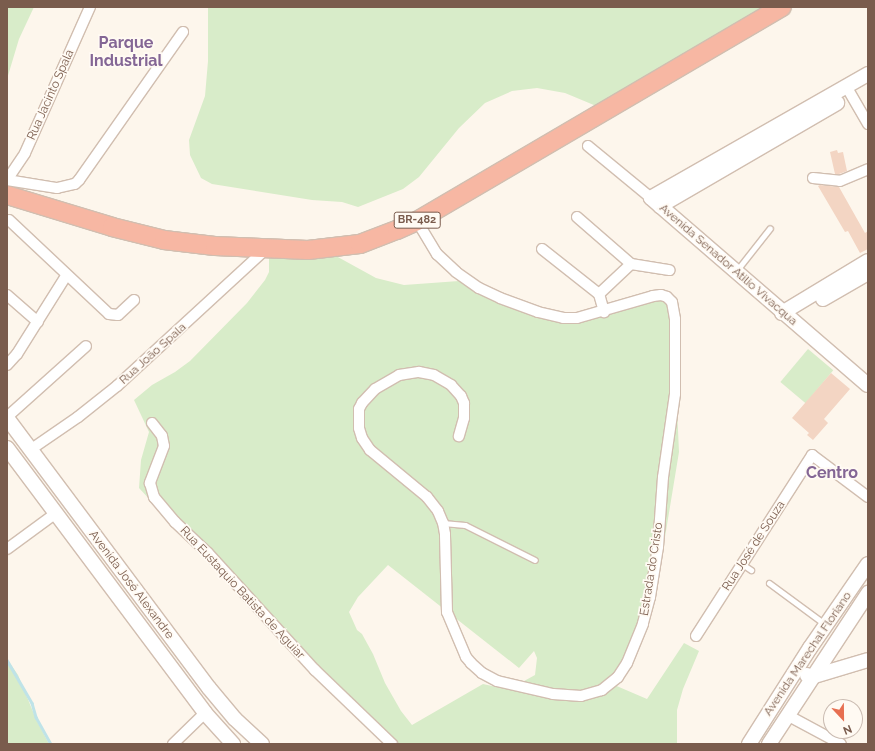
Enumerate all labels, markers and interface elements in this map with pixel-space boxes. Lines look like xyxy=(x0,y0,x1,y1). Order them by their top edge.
district label: Parque Industrial xyxy=(90,33,162,71)
street label: Rua Jacinto Spala xyxy=(24,47,78,143)
street label: Avenida Senador Atilio Vivacqua xyxy=(656,201,800,329)
road number: BR-482 xyxy=(393,211,441,229)
street label: Rua João Spala xyxy=(117,320,189,388)
district label: Centro xyxy=(806,463,858,483)
street label: Rua José de Souza xyxy=(719,498,789,594)
street label: Estrada do Cristo xyxy=(637,521,667,617)
street label: Rua Eustaquio Batista de Aguiar xyxy=(177,524,307,662)
street label: Avenida José Alexandre xyxy=(85,528,177,642)
street label: Avenida Marechal Floriano xyxy=(761,589,855,719)
north arrow xyxy=(823,699,863,739)
text: N xyxy=(841,722,854,737)

